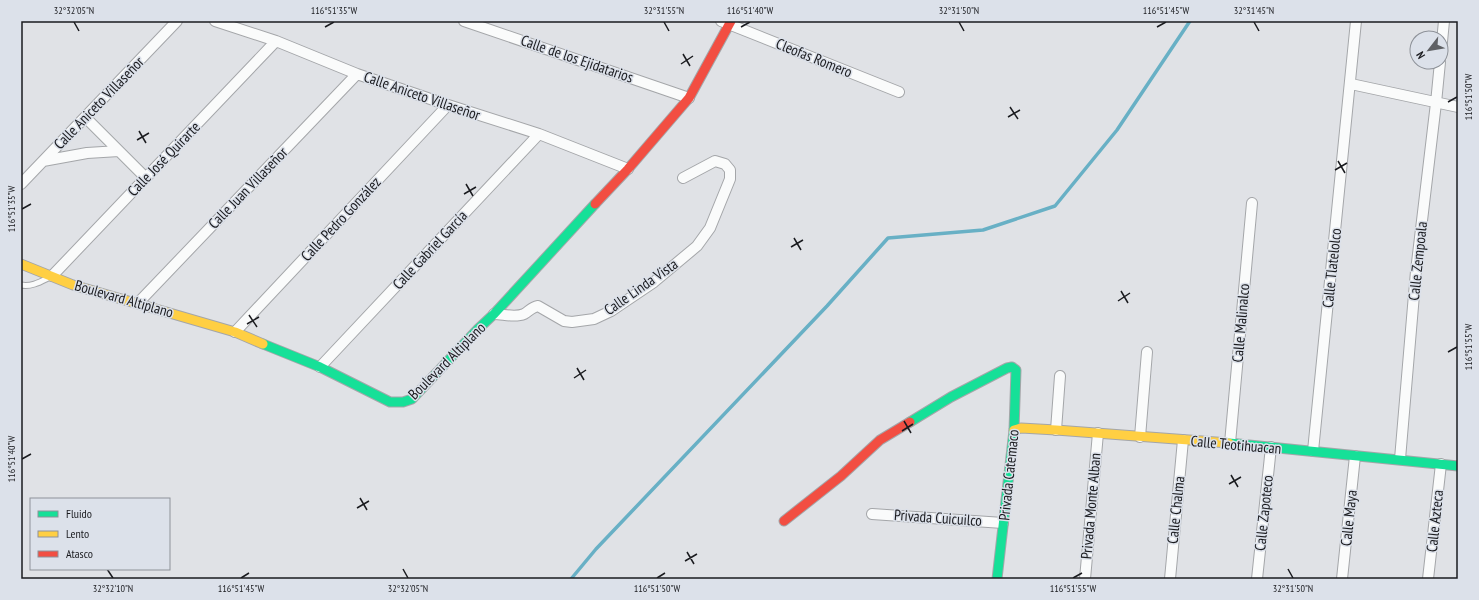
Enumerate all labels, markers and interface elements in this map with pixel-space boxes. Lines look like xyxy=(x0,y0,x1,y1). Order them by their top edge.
text: 32°32'05"N xyxy=(54,4,94,17)
text: 116°51'35"W xyxy=(311,4,358,17)
text: 32°31'55"N xyxy=(644,4,684,17)
text: 116°51'40"W xyxy=(727,4,774,17)
text: 32°31'50"N xyxy=(939,4,979,17)
text: 116°51'45"W xyxy=(1143,4,1190,17)
text: 32°31'45"N xyxy=(1234,4,1274,17)
street label: Calle de los Ejidatarios xyxy=(518,30,636,87)
north arrow xyxy=(1409,30,1449,70)
street label: Cleofas Romero xyxy=(773,34,855,81)
text: N xyxy=(1413,49,1428,61)
street label: Calle Aniceto Villaseñor xyxy=(50,52,148,153)
street label: Calle Aniceto Villaseñor xyxy=(361,67,484,125)
text: 116°51'50"W xyxy=(1462,73,1475,120)
street label: Calle José Quirarte xyxy=(123,117,204,200)
street label: Calle Juan Villaseñor xyxy=(204,142,292,232)
street label: Calle Pedro González xyxy=(297,172,385,265)
text: 116°51'35"W xyxy=(5,185,18,232)
street label: Calle Gabriel García xyxy=(388,206,471,293)
street label: Calle Zempoala xyxy=(1404,221,1431,301)
street label: Calle Tlatelolco xyxy=(1318,227,1345,309)
street label: Calle Linda Vista xyxy=(600,254,681,319)
street label: Boulevard Altiplano xyxy=(73,275,176,322)
street label: Calle Malinalco xyxy=(1228,283,1253,363)
street label: Boulevard Altiplano xyxy=(404,318,489,403)
text: 116°51'55"W xyxy=(1462,323,1475,370)
street label: Privada Catemaco xyxy=(994,428,1023,521)
street label: Calle Teotihuacan xyxy=(1190,431,1282,458)
text: 116°51'40"W xyxy=(5,435,18,482)
street label: Privada Monte Alban xyxy=(1076,452,1105,560)
street label: Calle Zapoteco xyxy=(1250,474,1277,552)
street label: Calle Chalma xyxy=(1163,475,1188,545)
street label: Calle Maya xyxy=(1336,489,1361,547)
street label: Calle Azteca xyxy=(1422,489,1447,553)
legend xyxy=(30,498,170,570)
street label: Privada Cuicuilco xyxy=(894,505,983,530)
text: Fluido xyxy=(66,506,92,521)
text: Lento xyxy=(66,526,89,541)
text: Atasco xyxy=(66,546,93,561)
text: 32°32'10"N xyxy=(93,582,133,595)
text: 116°51'45"W xyxy=(218,582,265,595)
text: 32°32'05"N xyxy=(388,582,428,595)
text: 116°51'50"W xyxy=(634,582,681,595)
text: 116°51'55"W xyxy=(1050,582,1097,595)
text: 32°31'50"N xyxy=(1273,582,1313,595)

